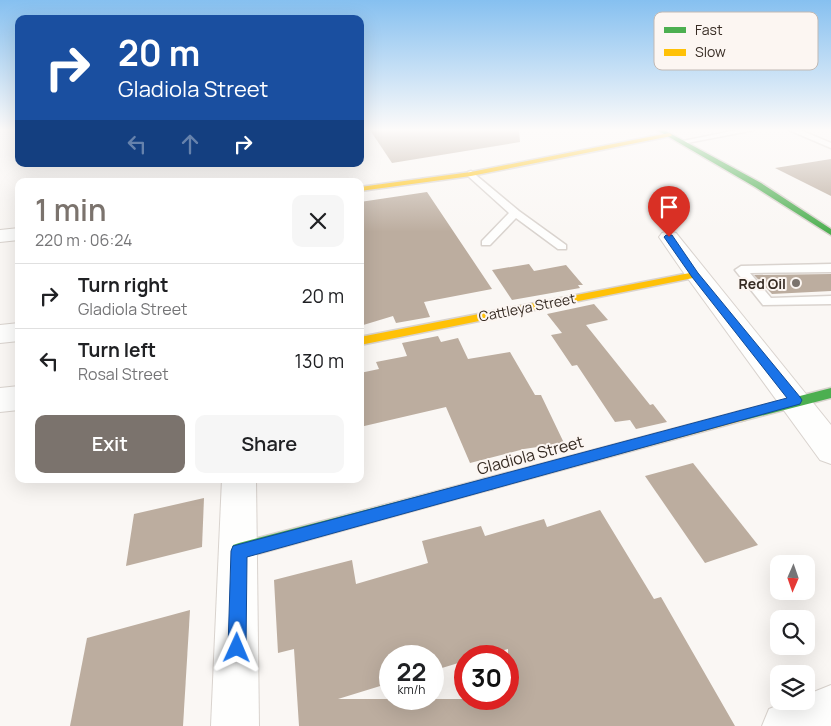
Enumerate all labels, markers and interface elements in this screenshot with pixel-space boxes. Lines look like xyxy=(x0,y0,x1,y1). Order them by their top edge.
legend xyxy=(654,12,818,70)
text: Fast xyxy=(695,20,723,39)
text: 20 m xyxy=(118,29,200,77)
icon: right xyxy=(35,35,100,100)
text: Slow xyxy=(695,42,726,61)
text: Gladiola Street xyxy=(118,74,268,104)
icon: left xyxy=(123,130,151,158)
icon: ahead xyxy=(176,130,204,158)
icon: right xyxy=(229,130,257,158)
pin xyxy=(648,186,690,237)
text: 1 min xyxy=(35,189,107,230)
icon: arrive xyxy=(655,193,683,221)
button: close xyxy=(292,195,344,247)
text: 220 m · 06:24 xyxy=(35,229,133,251)
text: Turn right xyxy=(78,272,168,298)
place label: Red Oil xyxy=(739,274,786,293)
marker: Red Oil xyxy=(790,277,802,289)
icon: right xyxy=(35,282,63,310)
text: 20 m xyxy=(302,283,344,309)
street label: Cattleya Street xyxy=(477,288,577,326)
text: Gladiola Street xyxy=(78,298,187,320)
text: Turn left xyxy=(78,337,156,363)
icon: left xyxy=(35,347,63,375)
text: 130 m xyxy=(295,348,344,374)
text: Rosal Street xyxy=(78,363,169,385)
button: Exit xyxy=(35,415,185,473)
button: Share xyxy=(195,415,344,473)
street label: Gladiola Street xyxy=(474,430,586,480)
north arrow xyxy=(770,555,815,600)
map controls xyxy=(770,555,815,710)
button: search xyxy=(770,610,815,655)
position arrow xyxy=(210,621,262,673)
speed limit sign: 30 xyxy=(454,645,519,710)
text: 22 xyxy=(397,654,426,689)
button: layers xyxy=(770,665,815,710)
text: km/h xyxy=(398,681,425,698)

